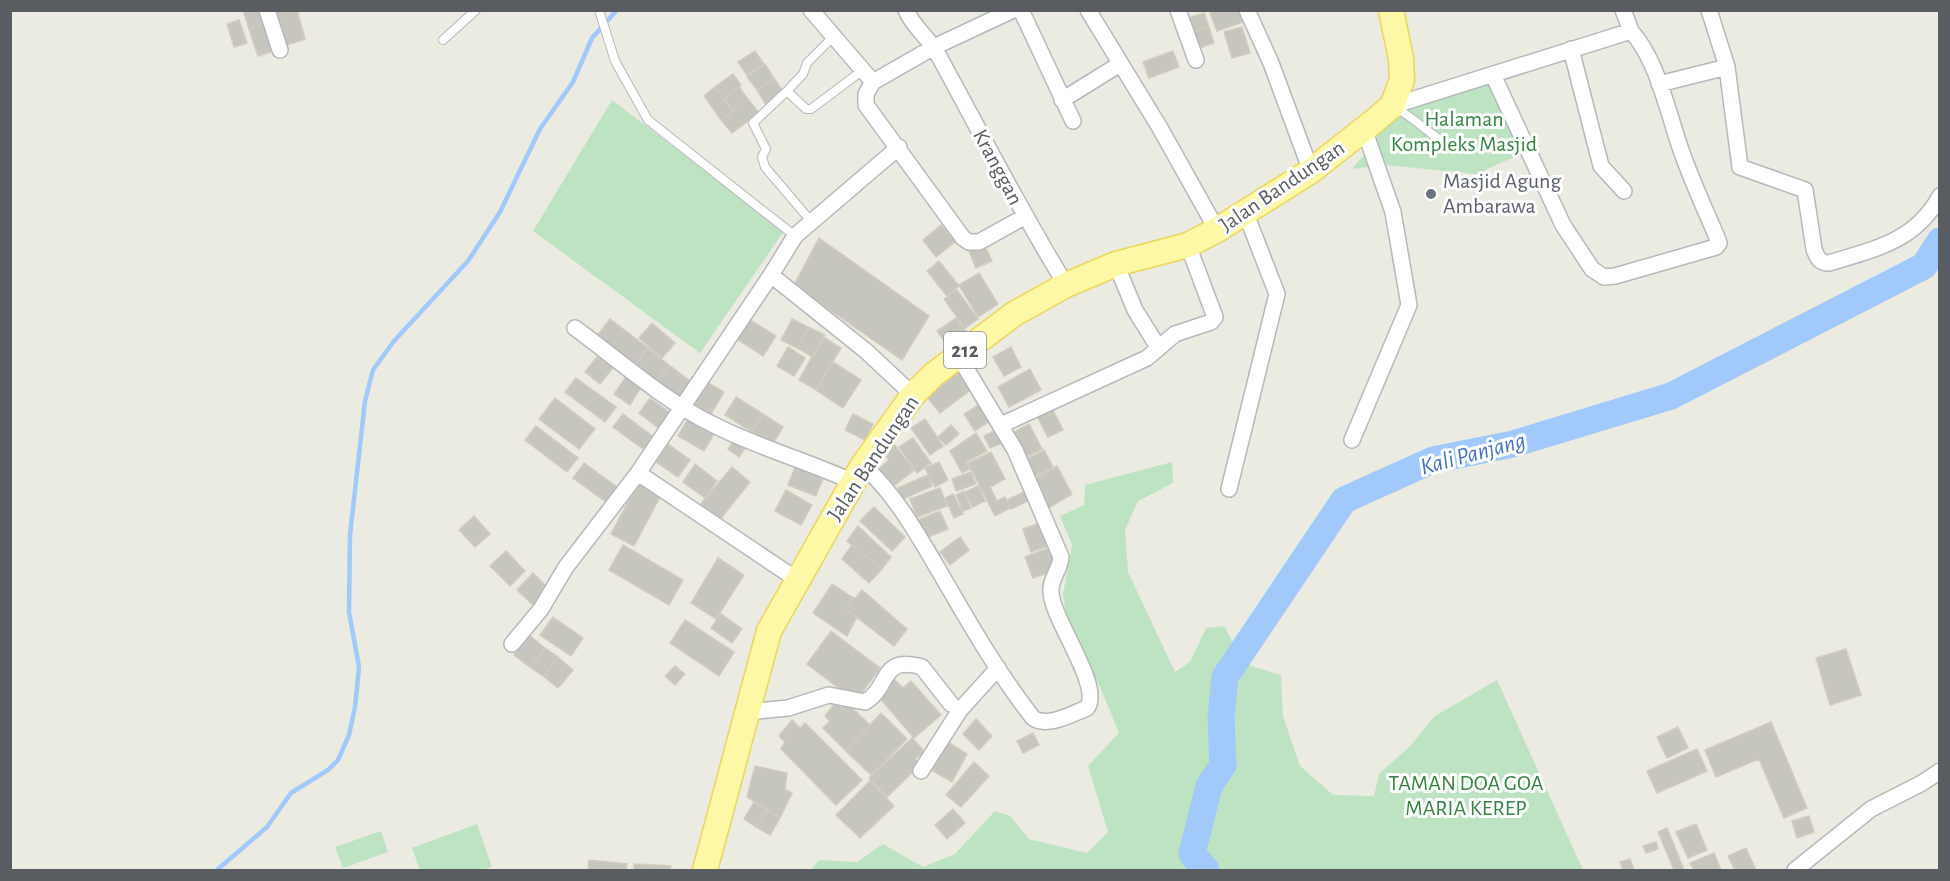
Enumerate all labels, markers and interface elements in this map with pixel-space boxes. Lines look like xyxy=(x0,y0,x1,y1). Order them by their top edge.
park label: Halaman Kompleks Masjid xyxy=(1391,108,1537,155)
street label: Kranggan xyxy=(969,125,1027,209)
street label: Jalan Bandungan xyxy=(1216,136,1348,236)
place label: Masjid Agung Ambarawa xyxy=(1443,170,1561,217)
marker: Masjid Agung Ambarawa xyxy=(1424,187,1438,201)
road number: 212 xyxy=(944,332,986,368)
street label: Jalan Bandungan xyxy=(823,392,923,524)
water label: Kali Panjang xyxy=(1418,428,1528,480)
park label: TAMAN DOA GOA MARIA KEREP xyxy=(1389,772,1544,819)

